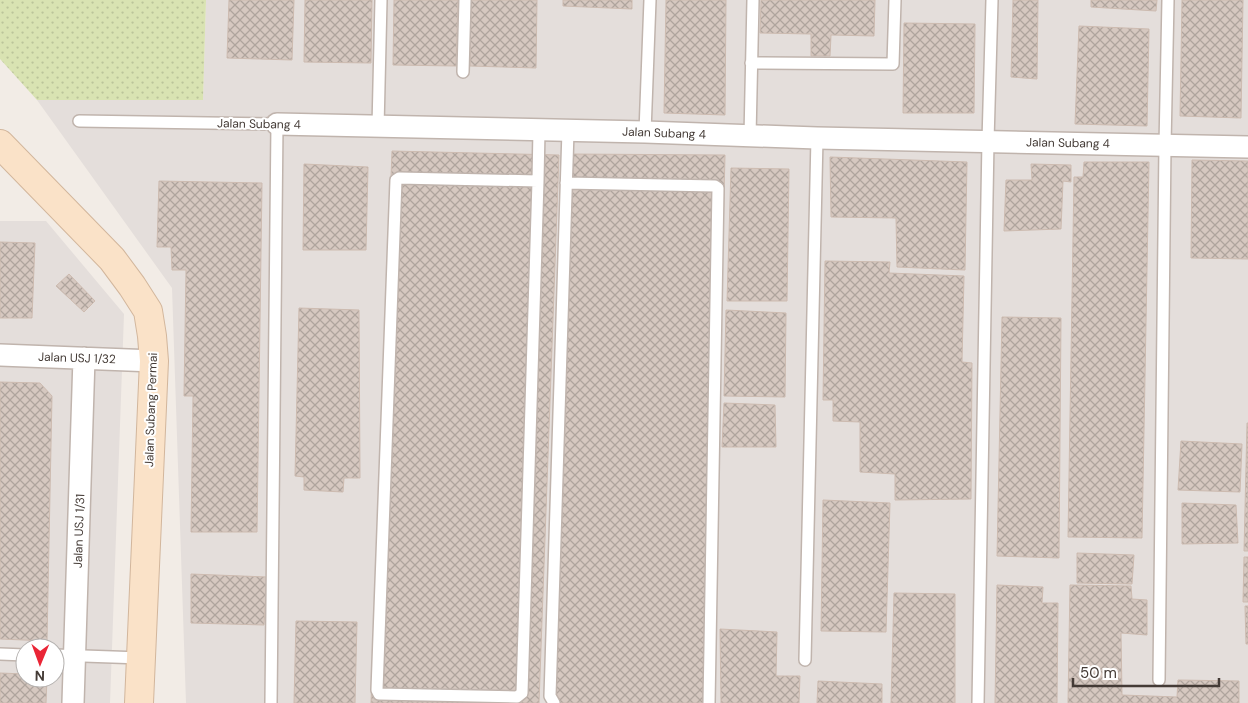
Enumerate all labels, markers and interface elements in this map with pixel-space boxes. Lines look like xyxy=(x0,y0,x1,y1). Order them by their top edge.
street label: Jalan Subang 4 xyxy=(217,115,301,133)
street label: Jalan Subang 4 xyxy=(622,124,706,142)
street label: Jalan Subang 4 xyxy=(1026,134,1110,152)
street label: Jalan USJ 1/32 xyxy=(38,349,116,367)
street label: Jalan Subang Permai xyxy=(141,352,161,467)
street label: Jalan USJ 1/31 xyxy=(70,494,88,568)
north arrow xyxy=(15,638,65,688)
scale bar xyxy=(1073,656,1219,688)
text: 50 m xyxy=(1080,663,1117,683)
text: N xyxy=(35,667,45,685)

